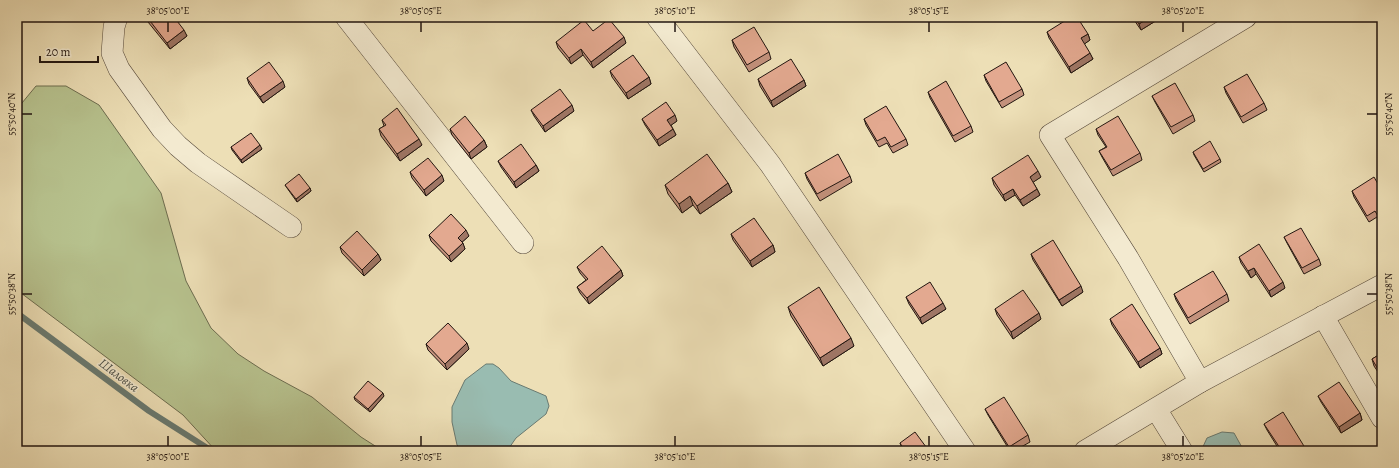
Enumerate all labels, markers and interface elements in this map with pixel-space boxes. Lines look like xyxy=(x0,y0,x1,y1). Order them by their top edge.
text: 38°05'00"E xyxy=(147,4,190,17)
text: 38°05'05"E xyxy=(400,4,442,17)
text: 38°05'10"E xyxy=(654,4,696,17)
text: 38°05'15"E xyxy=(909,4,949,17)
text: 38°05'20"E xyxy=(1162,4,1204,17)
scale bar xyxy=(40,38,98,64)
text: 20 m xyxy=(46,44,70,60)
text: 55°50'40"N xyxy=(5,92,18,136)
text: 55°50'40"N xyxy=(1382,92,1395,136)
text: 55°50'38"N xyxy=(5,273,18,315)
text: 55°50'38"N xyxy=(1382,273,1395,315)
water label: Шаловка xyxy=(95,354,143,396)
text: 38°05'00"E xyxy=(147,450,190,463)
text: 38°05'05"E xyxy=(400,450,442,463)
text: 38°05'10"E xyxy=(654,450,696,463)
text: 38°05'15"E xyxy=(909,450,949,463)
text: 38°05'20"E xyxy=(1162,450,1204,463)

